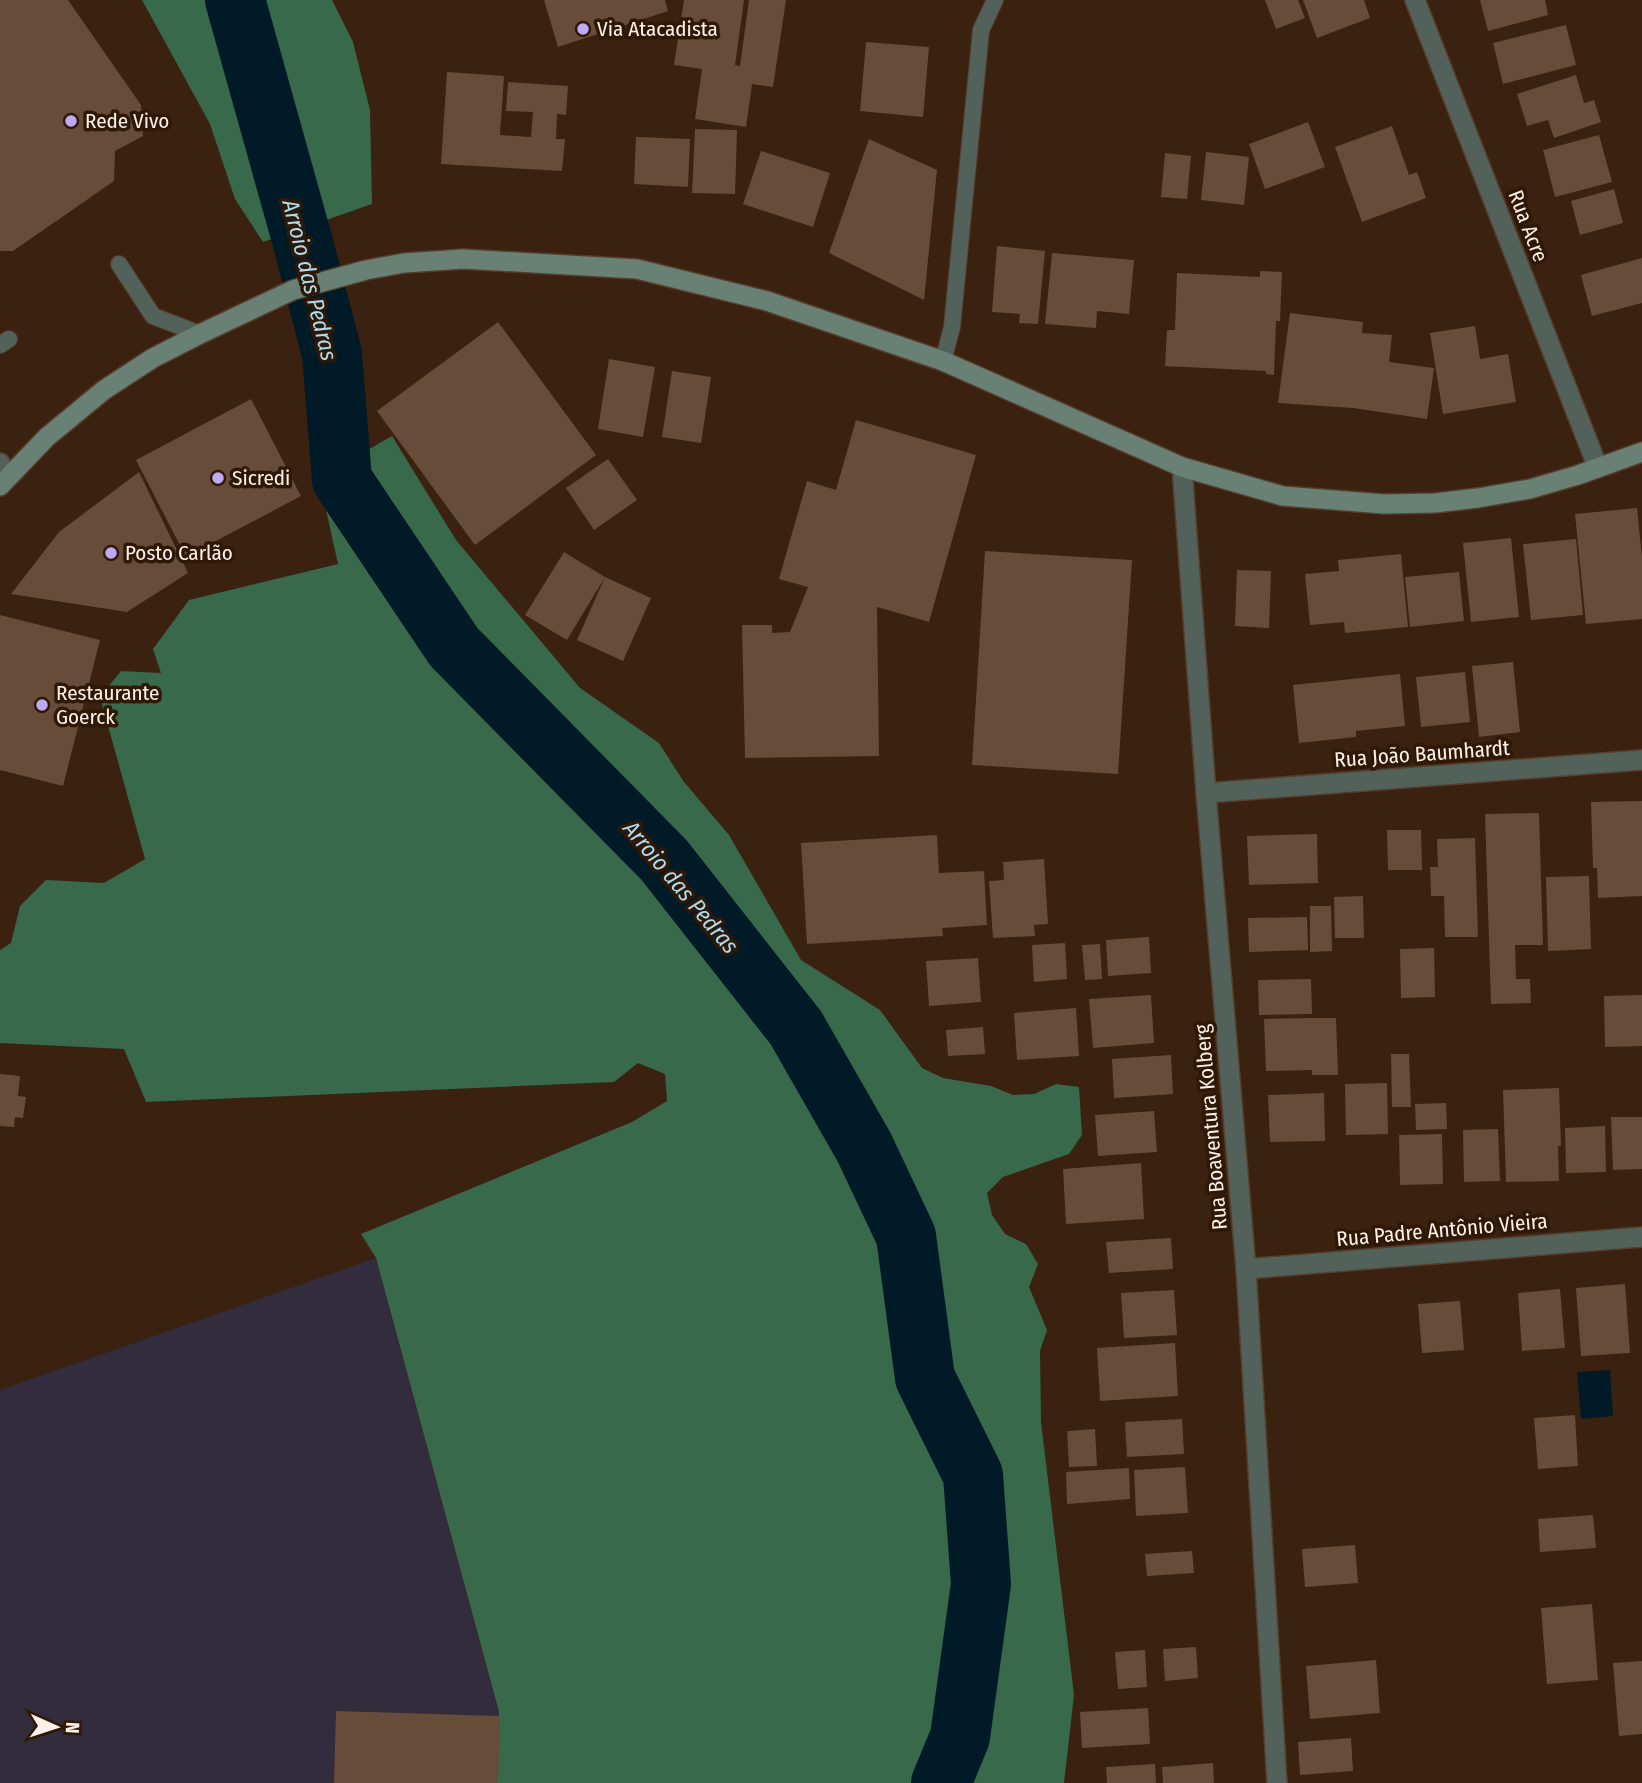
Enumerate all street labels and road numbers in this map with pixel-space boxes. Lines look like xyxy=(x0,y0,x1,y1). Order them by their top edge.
street label: Rua Acre xyxy=(1502,186,1554,266)
street label: Rua João Baumhardt xyxy=(1333,735,1511,773)
street label: Rua Boaventura Kolberg xyxy=(1189,1023,1233,1231)
street label: Rua Padre Antônio Vieira xyxy=(1335,1208,1549,1252)

